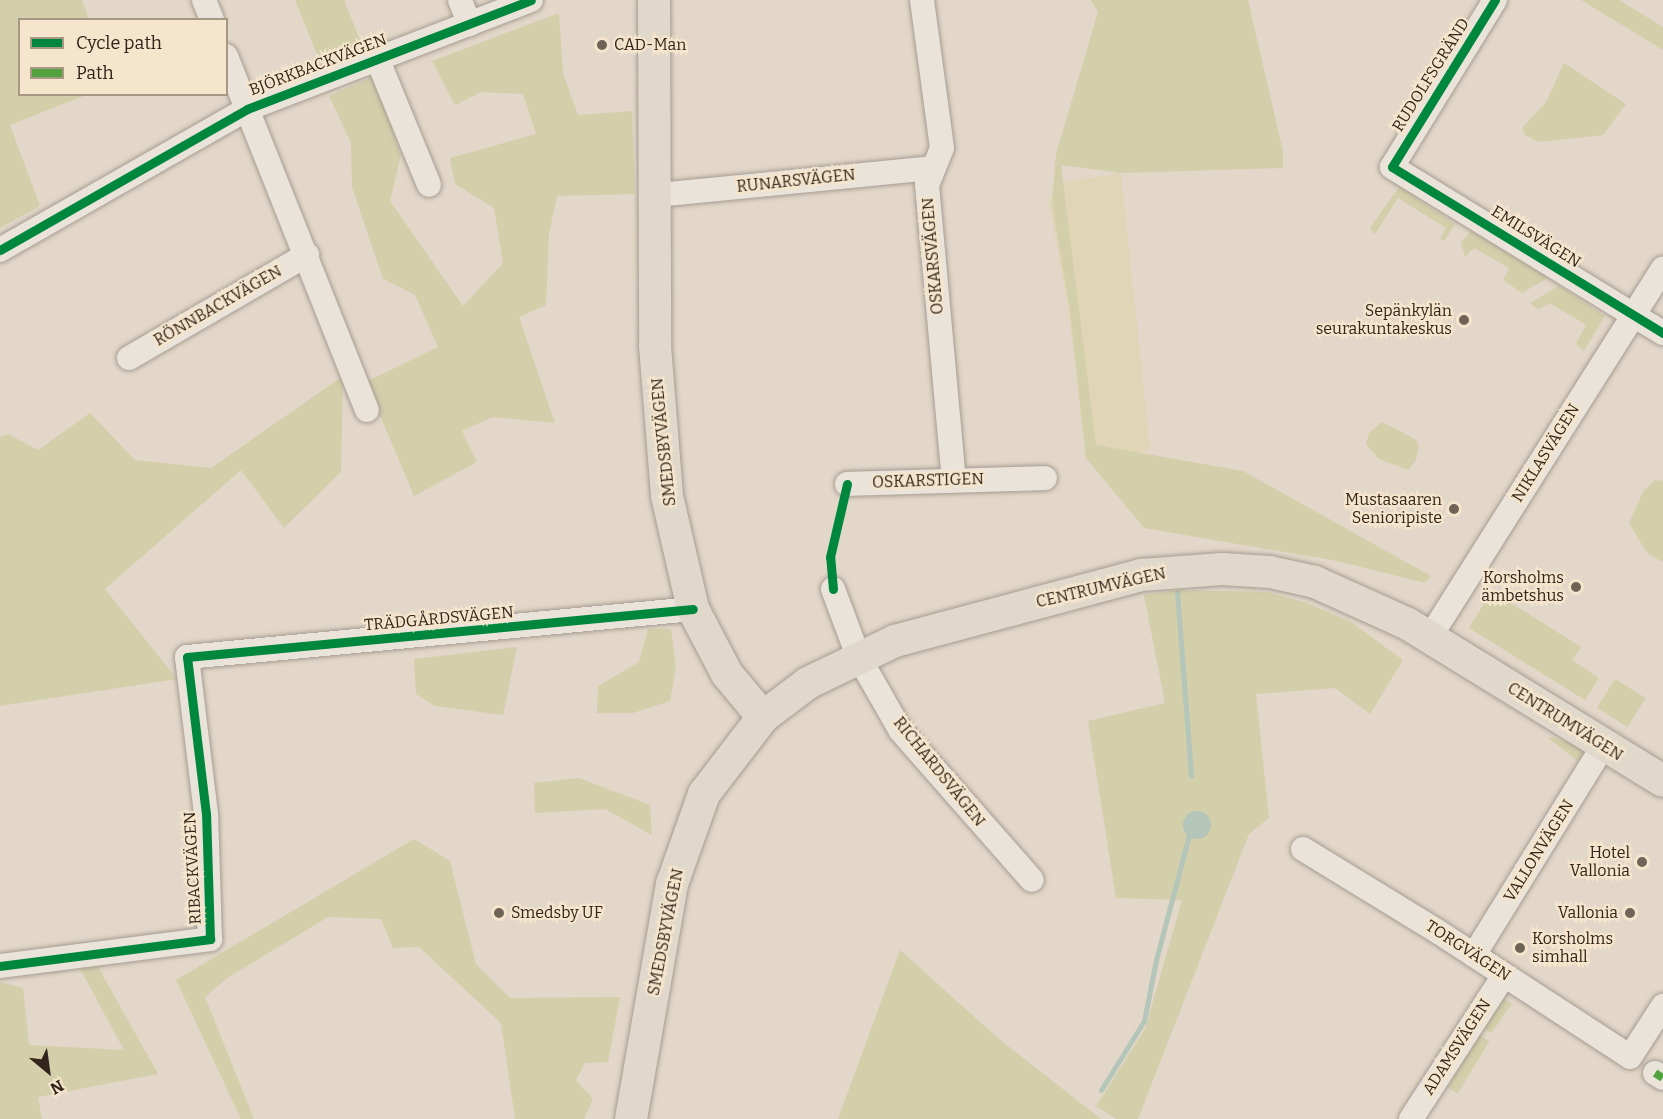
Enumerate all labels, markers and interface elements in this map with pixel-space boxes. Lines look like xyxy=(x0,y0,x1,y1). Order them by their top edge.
street label: RUDOLFSGRÄND xyxy=(1388,15,1474,135)
legend xyxy=(18,18,228,96)
street label: BJÖRKBACKVÄGEN xyxy=(247,30,389,100)
text: Cycle path xyxy=(76,32,162,54)
place label: CAD-Man xyxy=(614,35,686,55)
marker: CAD-Man xyxy=(595,38,609,52)
text: Path xyxy=(76,62,114,84)
street label: RUNARSVÄGEN xyxy=(736,165,856,197)
street label: OSKARSVÄGEN xyxy=(918,197,948,315)
street label: EMILSVÄGEN xyxy=(1488,202,1584,272)
street label: RÖNNBACKVÄGEN xyxy=(151,262,285,350)
place label: Sepänkylän seurakuntakeskus xyxy=(1316,301,1452,339)
marker: Sepänkylän seurakuntakeskus xyxy=(1457,313,1471,327)
street label: SMEDSBYVÄGEN xyxy=(648,377,680,507)
street label: NIKLASVÄGEN xyxy=(1508,400,1584,506)
street label: OSKARSTIGEN xyxy=(872,469,984,493)
place label: Mustasaaren Senioripiste xyxy=(1345,490,1442,528)
marker: Mustasaaren Senioripiste xyxy=(1447,502,1461,516)
street label: CENTRUMVÄGEN xyxy=(1034,564,1168,612)
place label: Korsholms ämbetshus xyxy=(1481,568,1564,606)
marker: Korsholms ämbetshus xyxy=(1569,580,1583,594)
street label: TRÄDGÅRDSVÄGEN xyxy=(364,603,514,635)
street label: CENTRUMVÄGEN xyxy=(1504,679,1626,765)
street label: RICHARDSVÄGEN xyxy=(889,713,989,831)
street label: VALLONVÄGEN xyxy=(1500,796,1578,906)
street label: RIBACKVÄGEN xyxy=(180,811,206,925)
place label: Hotel Vallonia xyxy=(1570,843,1630,881)
marker: Hotel Vallonia xyxy=(1635,855,1649,869)
street label: SMEDSBYVÄGEN xyxy=(644,867,688,997)
place label: Smedsby UF xyxy=(511,903,603,923)
place label: Vallonia xyxy=(1558,903,1618,923)
marker: Smedsby UF xyxy=(492,906,506,920)
marker: Vallonia xyxy=(1623,906,1637,920)
street label: TORGVÄGEN xyxy=(1422,916,1514,986)
place label: Korsholms simhall xyxy=(1532,929,1613,967)
marker: Korsholms simhall xyxy=(1513,941,1527,955)
street label: ADAMSVÄGEN xyxy=(1419,995,1495,1099)
north arrow xyxy=(18,1041,78,1101)
text: N xyxy=(47,1076,67,1098)

